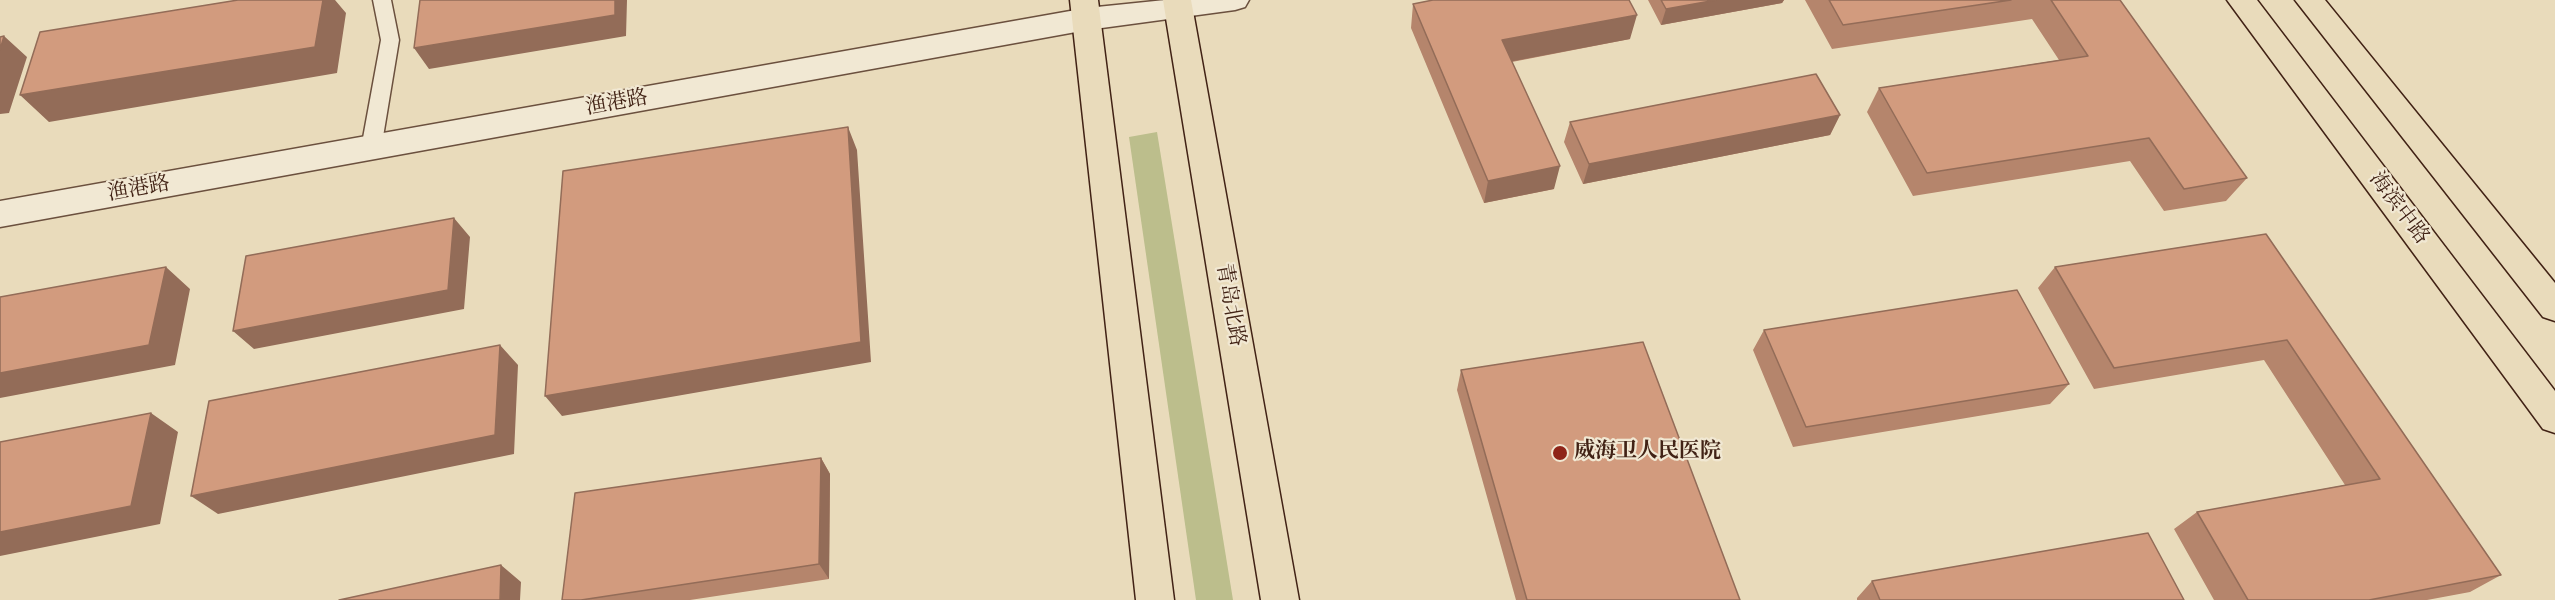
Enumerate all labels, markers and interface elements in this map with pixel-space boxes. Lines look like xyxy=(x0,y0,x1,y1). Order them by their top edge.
street label: 渔港路 xyxy=(584,86,650,122)
street label: 海滨中路 xyxy=(2363,168,2433,250)
street label: 渔港路 xyxy=(106,172,172,208)
street label: 青岛北路 xyxy=(1209,261,1249,349)
place label: 威海卫人民医院 xyxy=(1574,440,1721,466)
marker: 威海卫人民医院 xyxy=(1551,444,1569,462)

